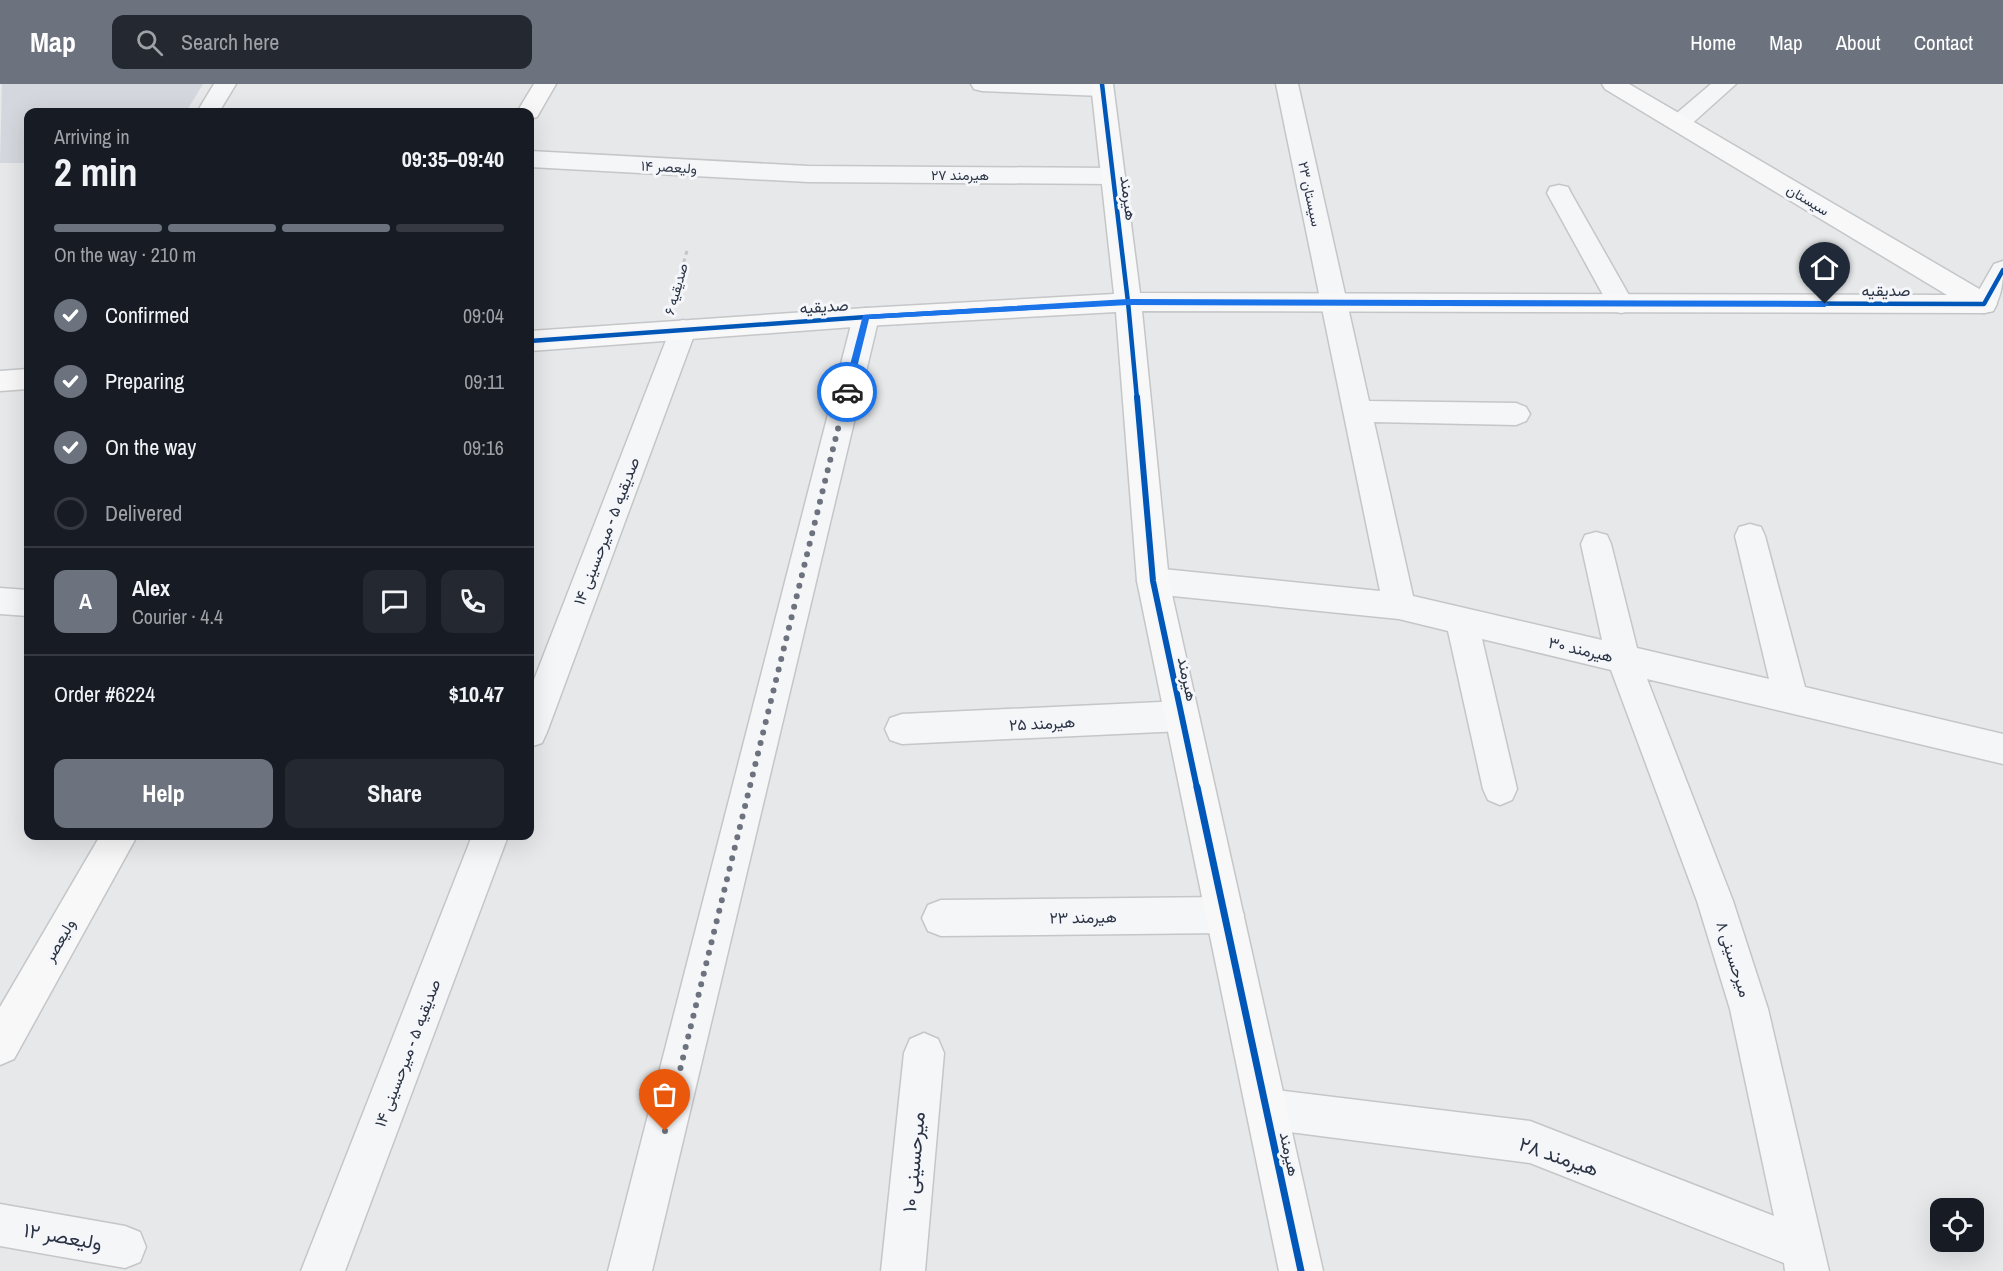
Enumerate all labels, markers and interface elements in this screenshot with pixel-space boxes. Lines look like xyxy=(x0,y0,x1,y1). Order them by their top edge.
search box xyxy=(112,15,532,69)
text: Map xyxy=(30,23,76,61)
icon: search xyxy=(133,26,166,59)
text: Search here xyxy=(181,27,279,57)
text: Home xyxy=(1690,28,1736,57)
text: Map xyxy=(1769,28,1803,57)
text: About xyxy=(1836,28,1881,57)
text: Contact xyxy=(1914,28,1973,57)
text: Arriving in xyxy=(54,123,130,150)
text: 09:35–09:40 xyxy=(402,144,504,174)
text: 2 min xyxy=(54,146,138,198)
street label: ولیعصر ۱۴ xyxy=(641,157,697,177)
street label: سیستان ۲۳ xyxy=(1294,160,1326,228)
street label: هیرمند ۲۷ xyxy=(931,166,989,184)
street label: هیرمند xyxy=(1115,174,1143,222)
street label: سیستان xyxy=(1783,180,1833,220)
text: On the way · 210 m xyxy=(54,241,196,268)
pin xyxy=(1799,242,1850,304)
icon: home xyxy=(1808,251,1841,284)
street label: صدیقیه ۶ xyxy=(660,261,692,317)
street label: صدیقیه xyxy=(1862,279,1910,301)
street label: صدیقیه xyxy=(799,293,849,319)
icon: check xyxy=(54,299,87,332)
text: Confirmed xyxy=(105,300,189,330)
text: 09:04 xyxy=(463,302,504,329)
courier xyxy=(817,362,877,422)
icon: check xyxy=(54,365,87,398)
text: Preparing xyxy=(105,366,184,396)
text: 09:11 xyxy=(464,368,504,395)
icon: car xyxy=(831,376,864,409)
icon: check xyxy=(54,431,87,464)
text: On the way xyxy=(105,432,196,462)
text: 09:16 xyxy=(463,434,504,461)
street label: صدیقیه ۵ - میرحسینی ۱۴ xyxy=(568,454,644,608)
text: Delivered xyxy=(105,498,182,528)
button: chat xyxy=(363,570,426,633)
button: phone xyxy=(441,570,504,633)
text: Alex xyxy=(132,573,170,603)
text: A xyxy=(79,586,92,616)
text: Courier · 4.4 xyxy=(132,603,223,630)
street label: هیرمند ۳۰ xyxy=(1546,631,1616,667)
street label: هیرمند xyxy=(1173,655,1203,703)
text: Order #6224 xyxy=(54,679,155,709)
text: $10.47 xyxy=(449,679,504,709)
street label: هیرمند ۲۵ xyxy=(1008,710,1076,736)
button: Help xyxy=(54,759,273,828)
button: Share xyxy=(285,759,504,828)
street label: هیرمند ۲۳ xyxy=(1049,905,1117,929)
street label: ولیعصر xyxy=(37,914,80,967)
street label: میرحسینی ۸ xyxy=(1711,918,1757,1000)
street label: صدیقیه ۵ - میرحسینی ۱۴ xyxy=(369,976,445,1130)
pin xyxy=(639,1069,690,1131)
icon: bag xyxy=(648,1078,681,1111)
street label: میرحسینی ۱۰ xyxy=(895,1111,931,1213)
street label: هیرمند xyxy=(1275,1130,1305,1178)
street label: هیرمند ۲۸ xyxy=(1515,1130,1603,1182)
map controls xyxy=(1930,1198,1984,1252)
button: locate xyxy=(1930,1198,1984,1252)
street label: ولیعصر ۱۲ xyxy=(22,1216,104,1256)

